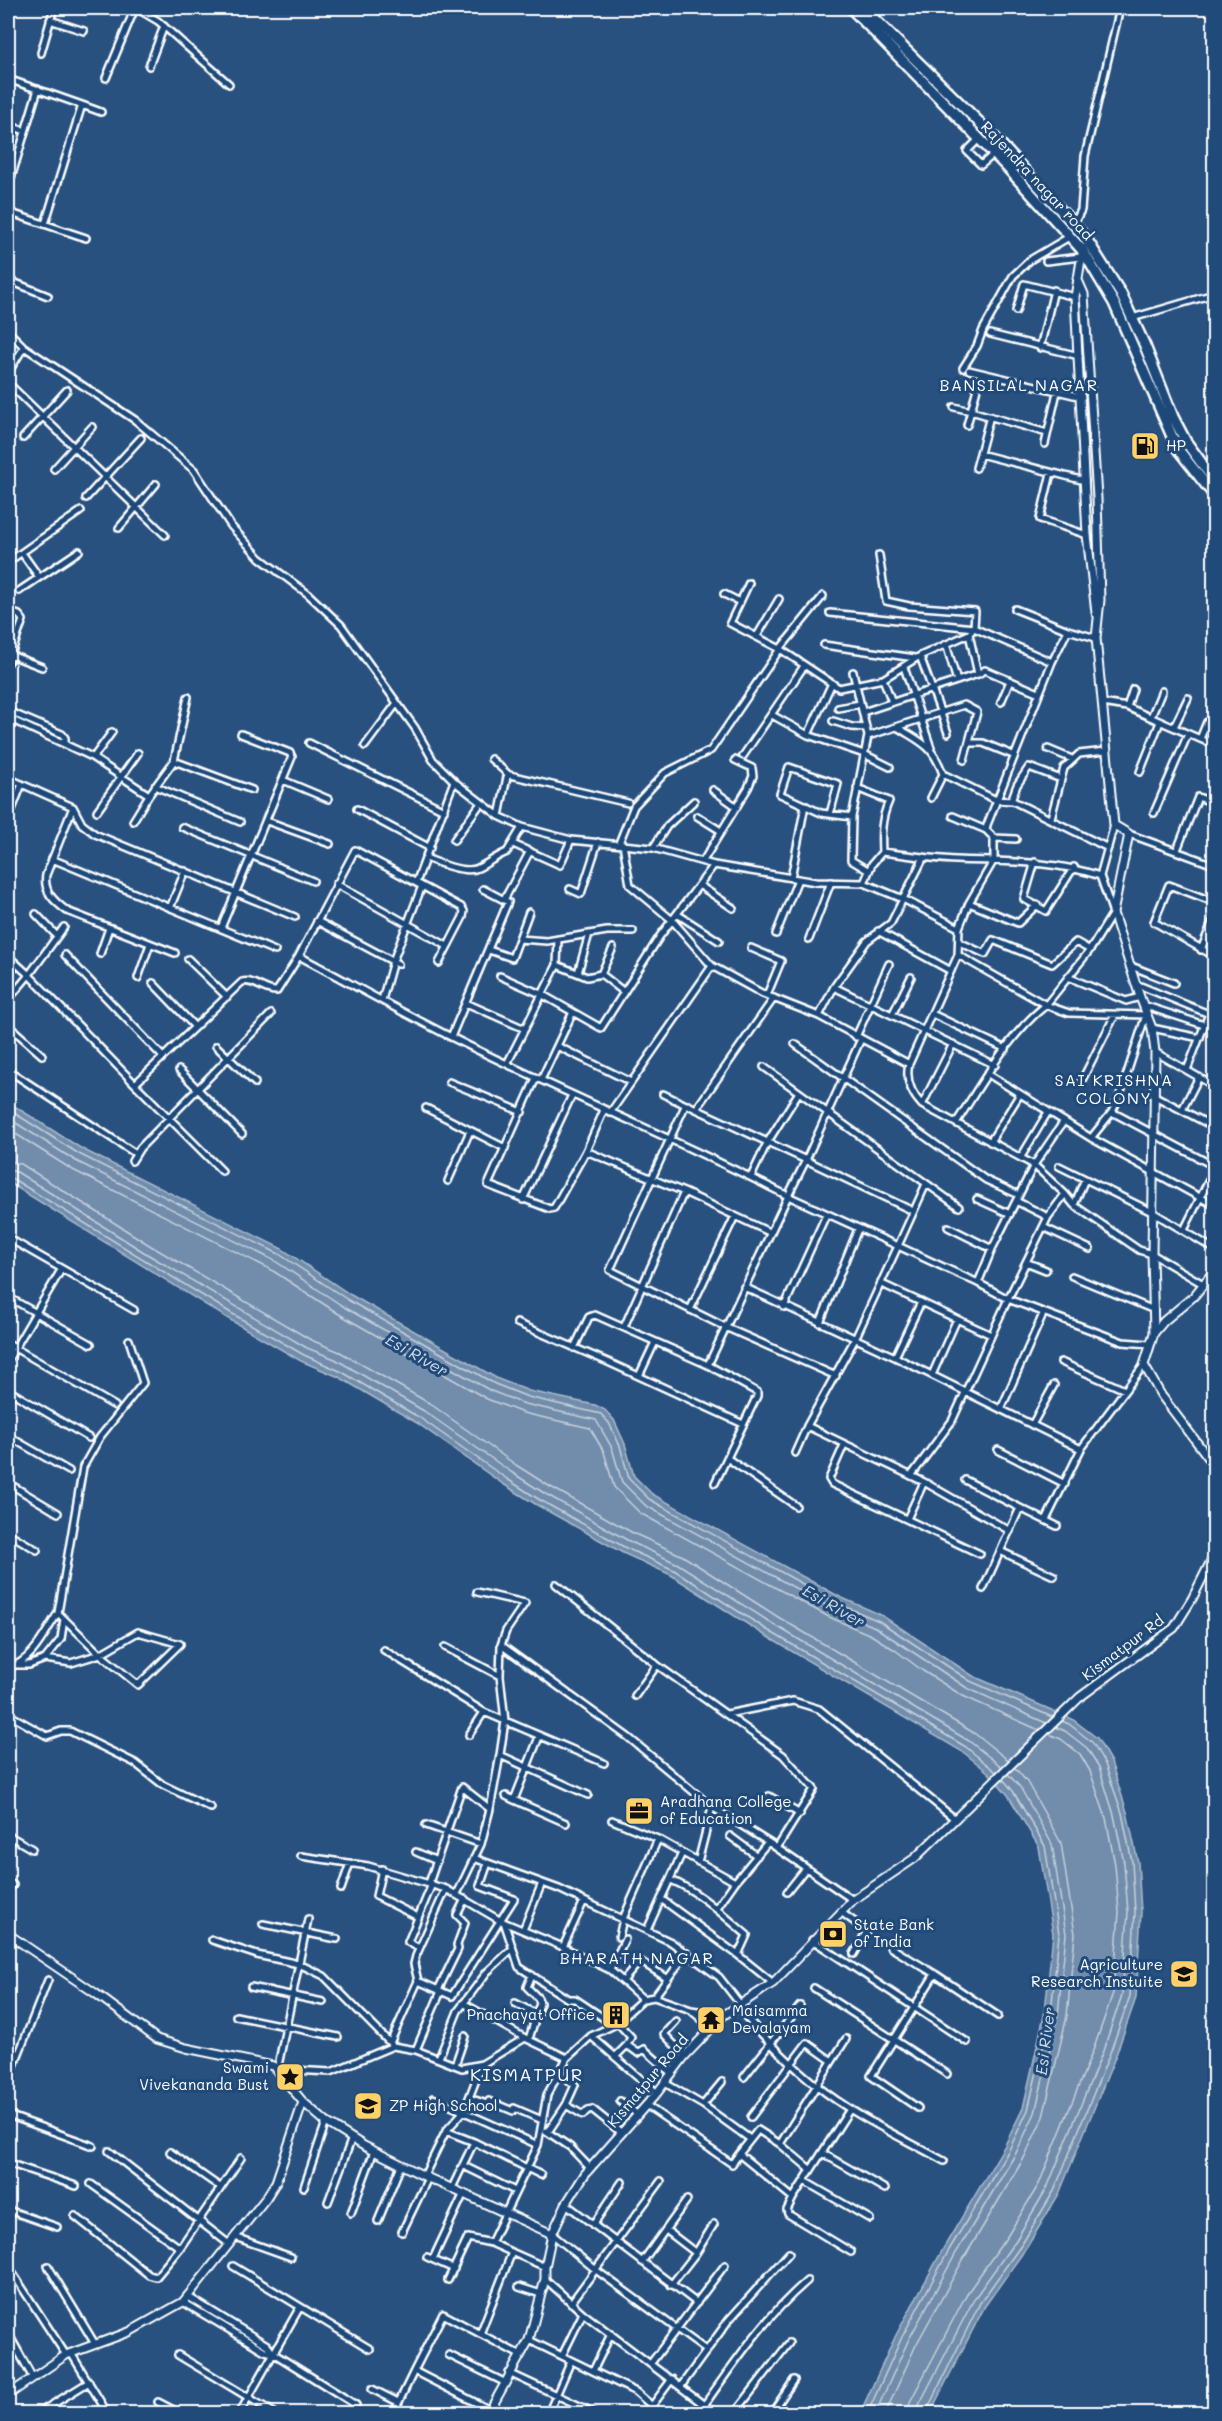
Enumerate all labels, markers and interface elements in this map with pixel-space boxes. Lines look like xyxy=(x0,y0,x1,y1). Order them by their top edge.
street label: Rajendra nagar road xyxy=(977,116,1098,244)
district label: BANSILAL NAGAR xyxy=(940,374,1098,395)
fuel station icon: HP xyxy=(1129,430,1161,462)
place label: HP xyxy=(1166,435,1186,455)
district label: SAI KRISHNA COLONY xyxy=(1055,1069,1173,1108)
water label: Esi River xyxy=(382,1328,452,1381)
water label: Esi River xyxy=(799,1579,869,1632)
street label: Kismatpur Rd xyxy=(1077,1610,1167,1685)
place label: Aradhana College of Education xyxy=(660,1791,791,1828)
office icon: Aradhana College of Education xyxy=(623,1795,655,1827)
place label: State Bank of India xyxy=(854,1914,934,1951)
bank icon: State Bank of India xyxy=(817,1918,849,1950)
district label: BHARATH NAGAR xyxy=(560,1947,714,1968)
place label: Agriculture Research Instuite xyxy=(1031,1954,1163,1991)
school or university icon: Agriculture Research Instuite xyxy=(1168,1958,1200,1990)
building icon: Pnachayat Office xyxy=(600,1999,632,2031)
place label: Maisamma Devalayam xyxy=(732,2000,811,2037)
place label: Pnachayat Office xyxy=(467,2004,595,2024)
temple icon: Maisamma Devalayam xyxy=(695,2004,727,2036)
water label: Esi River xyxy=(1030,2006,1059,2076)
street label: Kismatpur Road xyxy=(602,2029,692,2131)
place label: Swami Vivekananda Bust xyxy=(139,2057,269,2094)
place icon: Swami Vivekananda Bust xyxy=(274,2061,306,2093)
district label: KISMATPUR xyxy=(470,2062,584,2086)
school or university icon: ZP High School xyxy=(352,2090,384,2122)
place label: ZP High School xyxy=(389,2095,498,2115)

